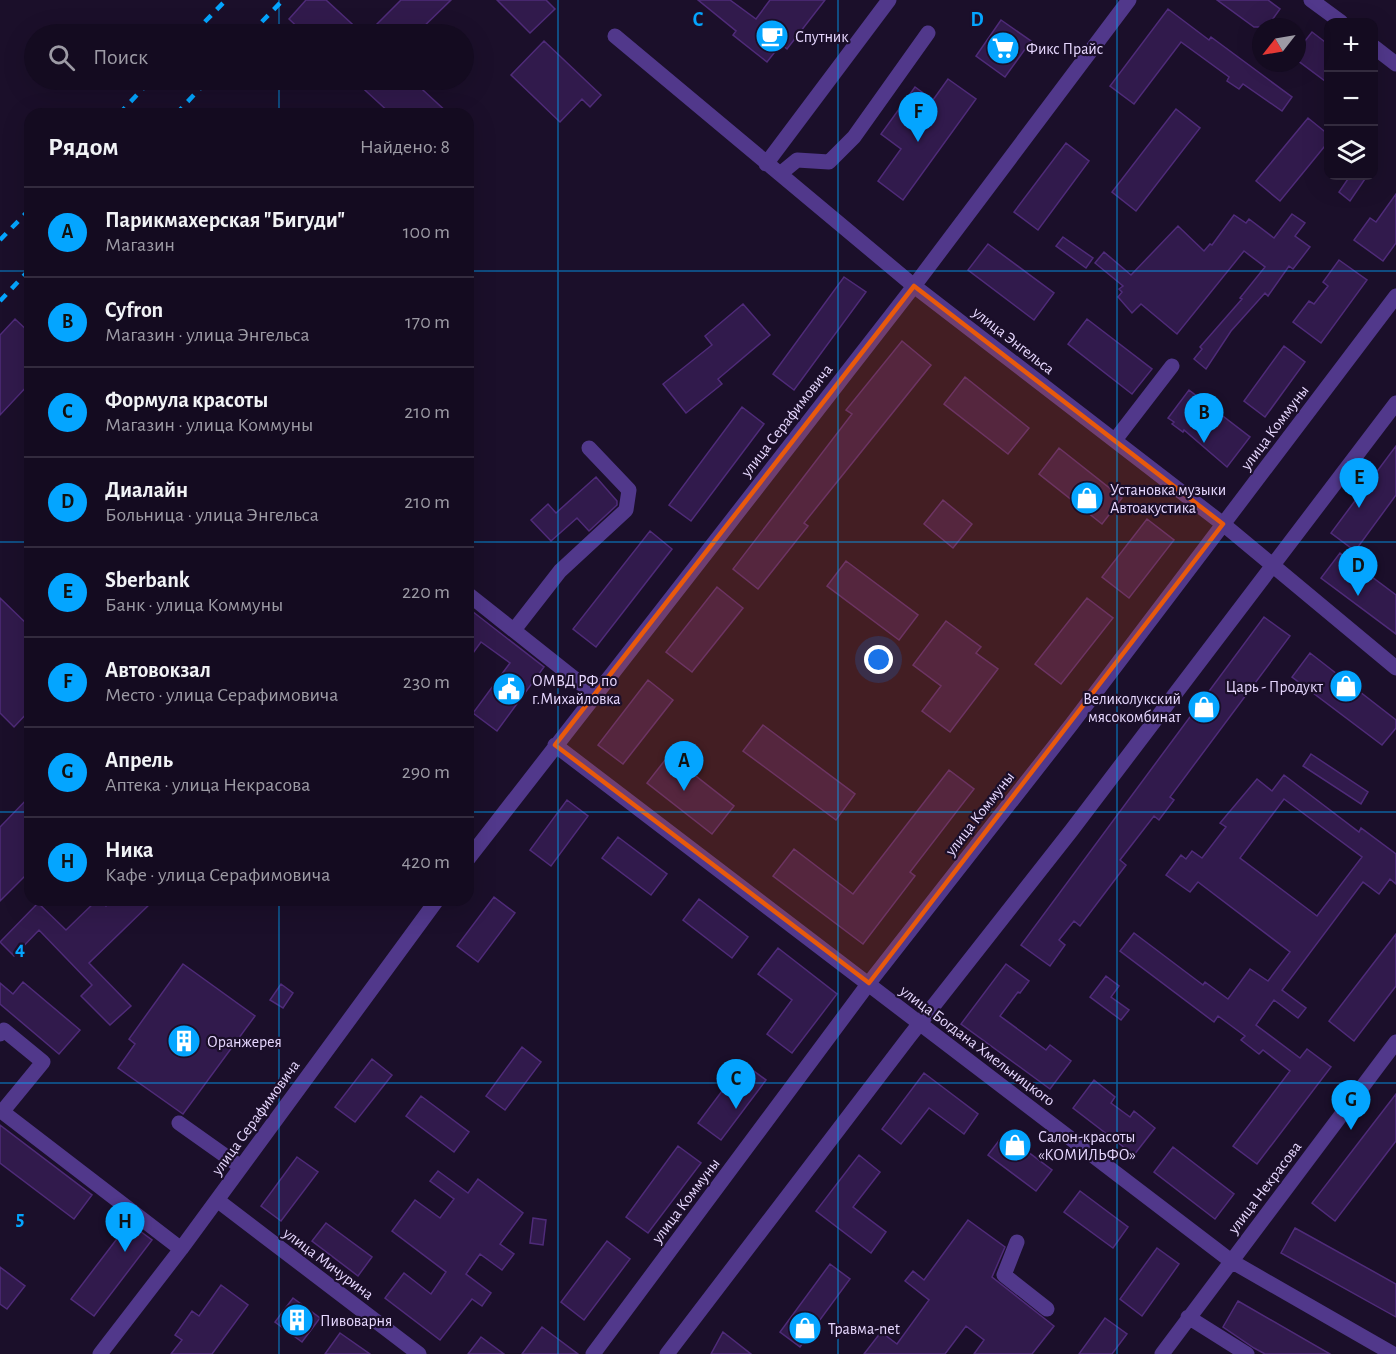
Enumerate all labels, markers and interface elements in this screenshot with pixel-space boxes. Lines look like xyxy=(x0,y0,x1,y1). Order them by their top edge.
text: C xyxy=(693,10,704,30)
text: D xyxy=(970,10,984,30)
cafe icon: Спутник xyxy=(754,18,790,54)
north arrow xyxy=(1252,18,1306,72)
map controls xyxy=(1324,18,1378,180)
button: + xyxy=(1324,18,1378,72)
search box xyxy=(24,24,474,90)
place label: Спутник xyxy=(795,29,849,46)
supermarket icon: Фикс Прайс xyxy=(985,30,1021,66)
icon: search xyxy=(45,41,78,74)
place label: Фикс Прайс xyxy=(1026,41,1103,57)
text: Поиск xyxy=(93,46,148,68)
button: − xyxy=(1324,72,1378,126)
pin: F xyxy=(898,92,938,142)
button: layers xyxy=(1324,126,1378,180)
text: Рядом xyxy=(48,134,119,160)
text: Найдено: 8 xyxy=(360,137,450,157)
text: Парикмахерская "Бигуди" xyxy=(105,209,345,231)
text: A xyxy=(62,222,74,242)
text: 100 m xyxy=(403,222,450,242)
text: Магазин xyxy=(105,235,175,255)
text: Cyfron xyxy=(105,299,163,321)
street label: улица Энгельса xyxy=(968,303,1057,378)
text: B xyxy=(62,312,73,332)
text: 170 m xyxy=(405,312,450,332)
text: Магазин · улица Энгельса xyxy=(105,325,310,345)
street label: улица Серафимовича xyxy=(737,361,836,481)
street label: улица Коммуны xyxy=(1237,382,1313,474)
text: Формула красоты xyxy=(105,389,268,411)
pin: B xyxy=(1184,394,1224,443)
text: C xyxy=(62,402,73,422)
text: 210 m xyxy=(404,402,450,422)
text: Магазин · улица Коммуны xyxy=(105,415,313,435)
pin: E xyxy=(1340,458,1378,508)
text: Диалайн xyxy=(105,479,188,501)
shop icon: Установка музыки Автоакустика xyxy=(1069,480,1105,516)
place label: Установка музыки Автоакустика xyxy=(1110,482,1226,517)
text: D xyxy=(61,492,74,512)
text: 210 m xyxy=(404,492,450,512)
text: Больница · улица Энгельса xyxy=(105,505,319,525)
pin: D xyxy=(1338,546,1378,596)
text: Sberbank xyxy=(105,569,190,591)
text: E xyxy=(62,582,73,602)
text: 220 m xyxy=(402,582,450,602)
text: Банк · улица Коммуны xyxy=(105,595,283,615)
your location xyxy=(864,645,893,674)
text: Автовокзал xyxy=(105,659,211,681)
shop icon: Царь - Продукт xyxy=(1328,668,1364,704)
public building icon: ОМВД РФ по г.Михайловка xyxy=(491,671,527,707)
text: F xyxy=(63,672,72,692)
text: 230 m xyxy=(403,672,450,692)
place label: ОМВД РФ по г.Михайловка xyxy=(532,673,621,707)
place label: Царь - Продукт xyxy=(1225,679,1323,696)
text: Место · улица Серафимовича xyxy=(105,685,338,705)
shop icon: Великолукский мясокомбинат xyxy=(1186,689,1222,725)
place label: Великолукский мясокомбинат xyxy=(1083,691,1181,725)
pin: A xyxy=(664,742,704,791)
text: Апрель xyxy=(105,749,173,771)
text: G xyxy=(62,762,73,782)
text: 290 m xyxy=(402,762,450,782)
street label: улица Коммуны xyxy=(942,769,1018,860)
text: Аптека · улица Некрасова xyxy=(105,775,310,795)
text: Ника xyxy=(105,839,153,861)
text: H xyxy=(61,852,74,872)
text: 420 m xyxy=(401,852,450,872)
text: Кафе · улица Серафимовича xyxy=(105,865,330,885)
text: 4 xyxy=(15,939,25,959)
street label: улица Богдана Хмельницкого xyxy=(896,982,1058,1110)
building icon: Оранжерея xyxy=(166,1023,202,1059)
place label: Оранжерея xyxy=(207,1034,282,1050)
street label: улица Серафимовича xyxy=(208,1057,304,1179)
pin: C xyxy=(716,1060,756,1109)
pin: G xyxy=(1332,1080,1370,1130)
shop icon: Салон-красоты «КОМИЛЬФО» xyxy=(997,1127,1033,1163)
place label: Салон-красоты «КОМИЛЬФО» xyxy=(1038,1129,1136,1163)
street label: улица Некрасова xyxy=(1225,1139,1305,1238)
street label: улица Коммуны xyxy=(648,1155,724,1247)
pin: H xyxy=(106,1202,144,1252)
text: 5 xyxy=(16,1209,24,1229)
street label: улица Мичурина xyxy=(279,1224,376,1304)
building icon: Пивоварня xyxy=(279,1302,315,1338)
shop icon: Травма-net xyxy=(787,1310,823,1346)
place label: Пивоварня xyxy=(320,1313,392,1329)
place label: Травма-net xyxy=(828,1321,900,1337)

